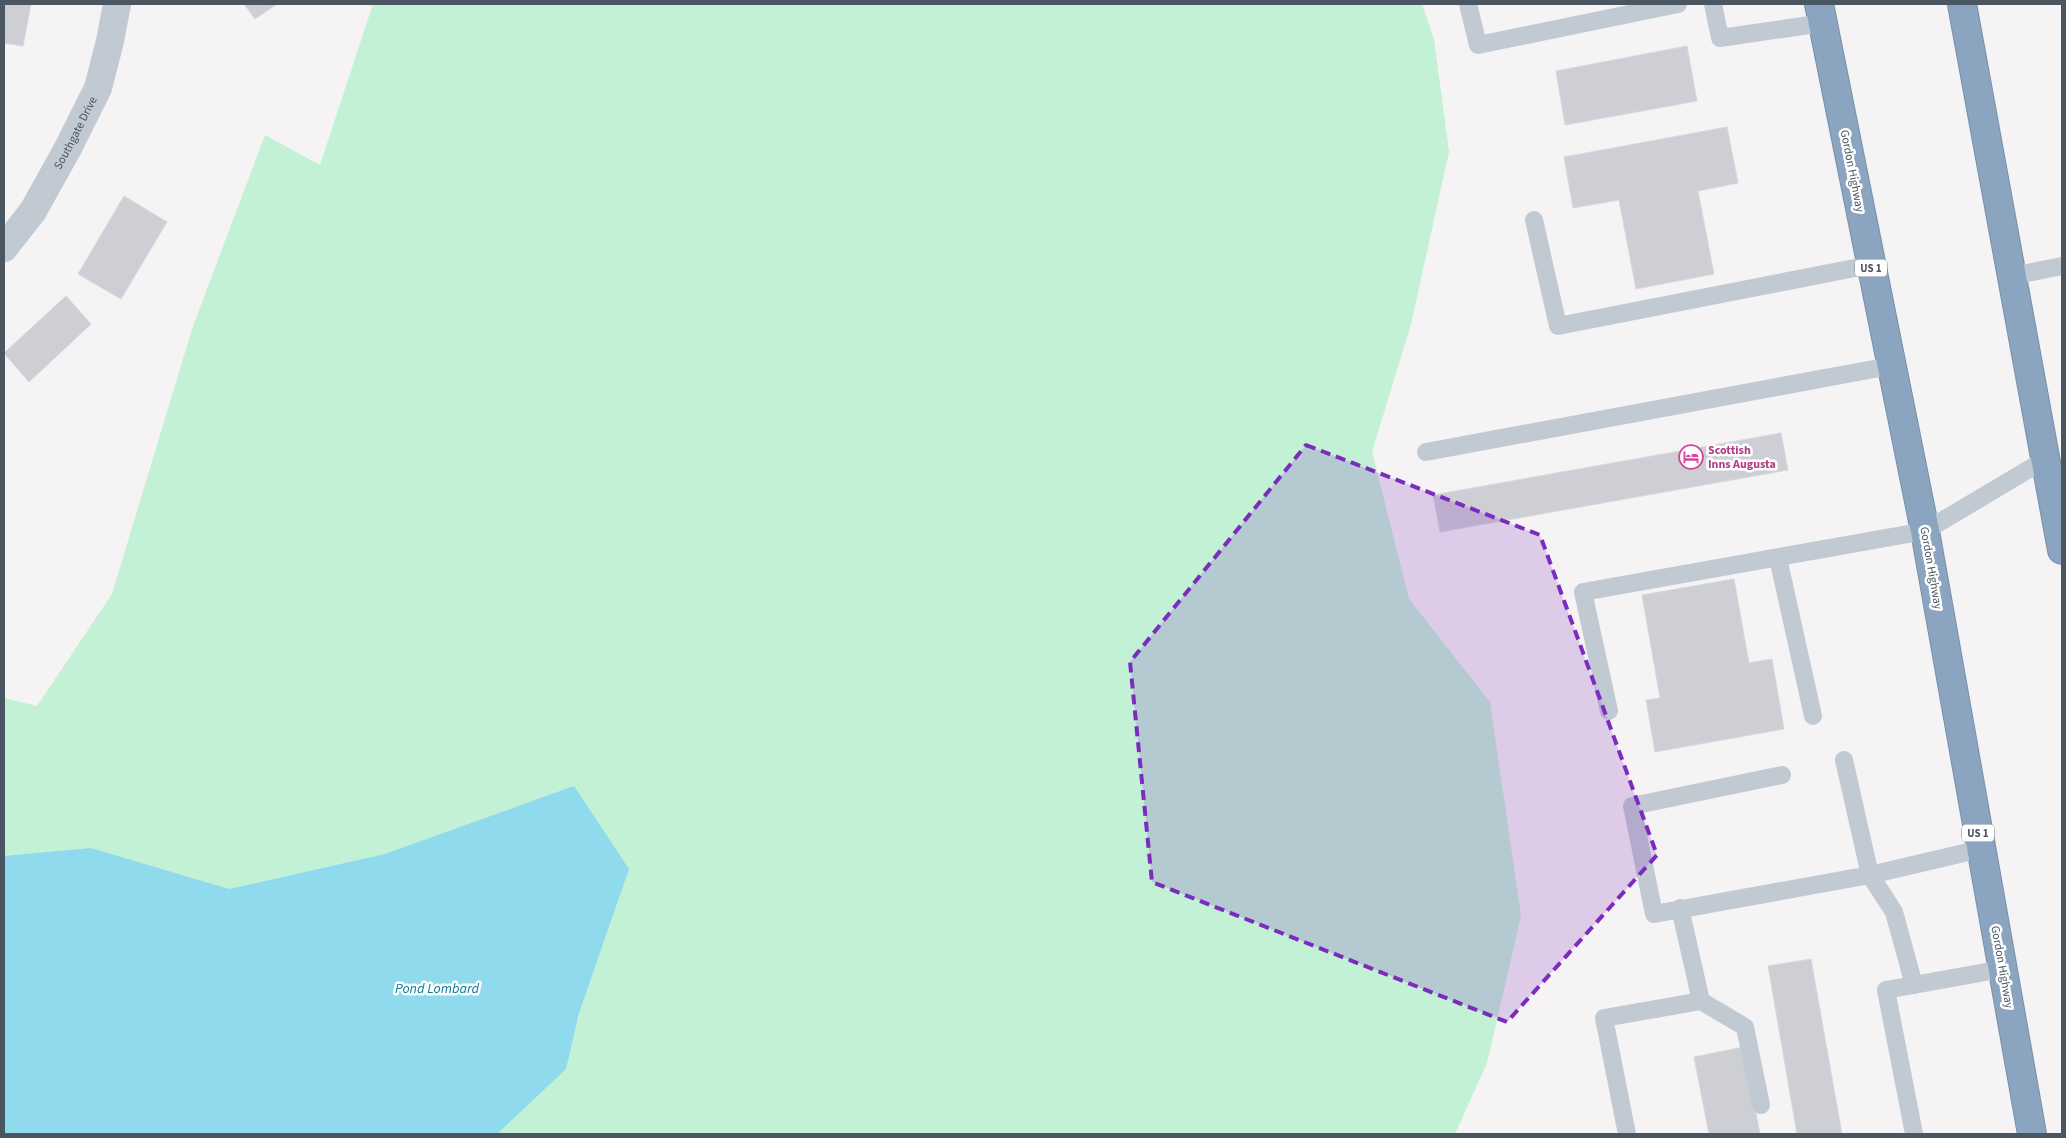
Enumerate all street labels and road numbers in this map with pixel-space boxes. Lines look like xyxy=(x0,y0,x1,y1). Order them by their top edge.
street label: Southgate Drive xyxy=(49,93,101,172)
street label: Gordon Highway xyxy=(1836,128,1868,214)
road number: US 1 xyxy=(1855,260,1887,276)
street label: Gordon Highway xyxy=(1915,525,1947,611)
road number: US 1 xyxy=(1962,824,1994,841)
street label: Gordon Highway xyxy=(1986,924,2018,1010)

